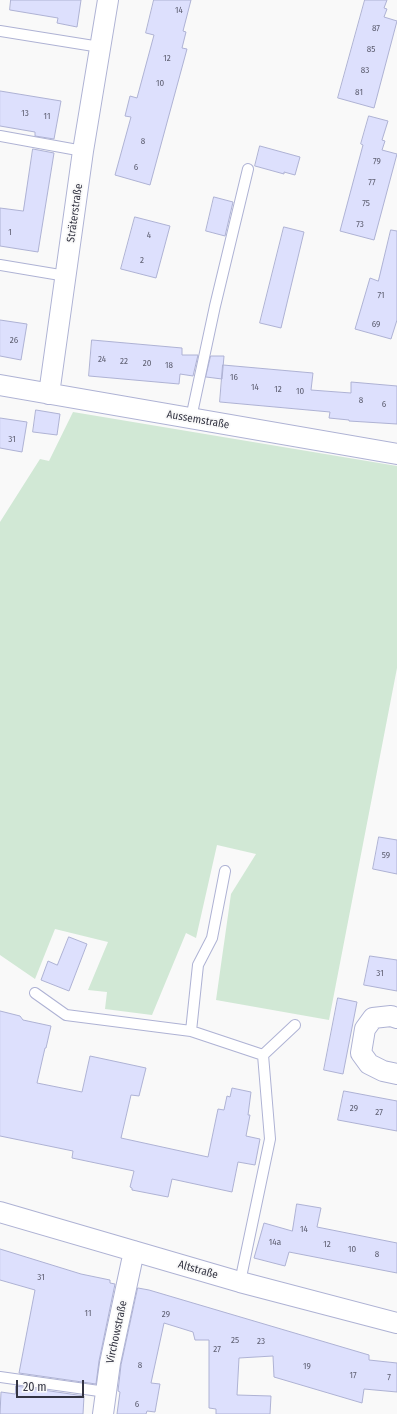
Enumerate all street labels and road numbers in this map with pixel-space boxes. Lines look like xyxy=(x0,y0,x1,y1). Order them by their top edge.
street label: Sträterstraße xyxy=(64,183,86,243)
street label: Aussemstraße xyxy=(166,408,230,432)
street label: Altstraße xyxy=(177,1258,219,1282)
street label: Virchowstraße xyxy=(104,1299,130,1365)

